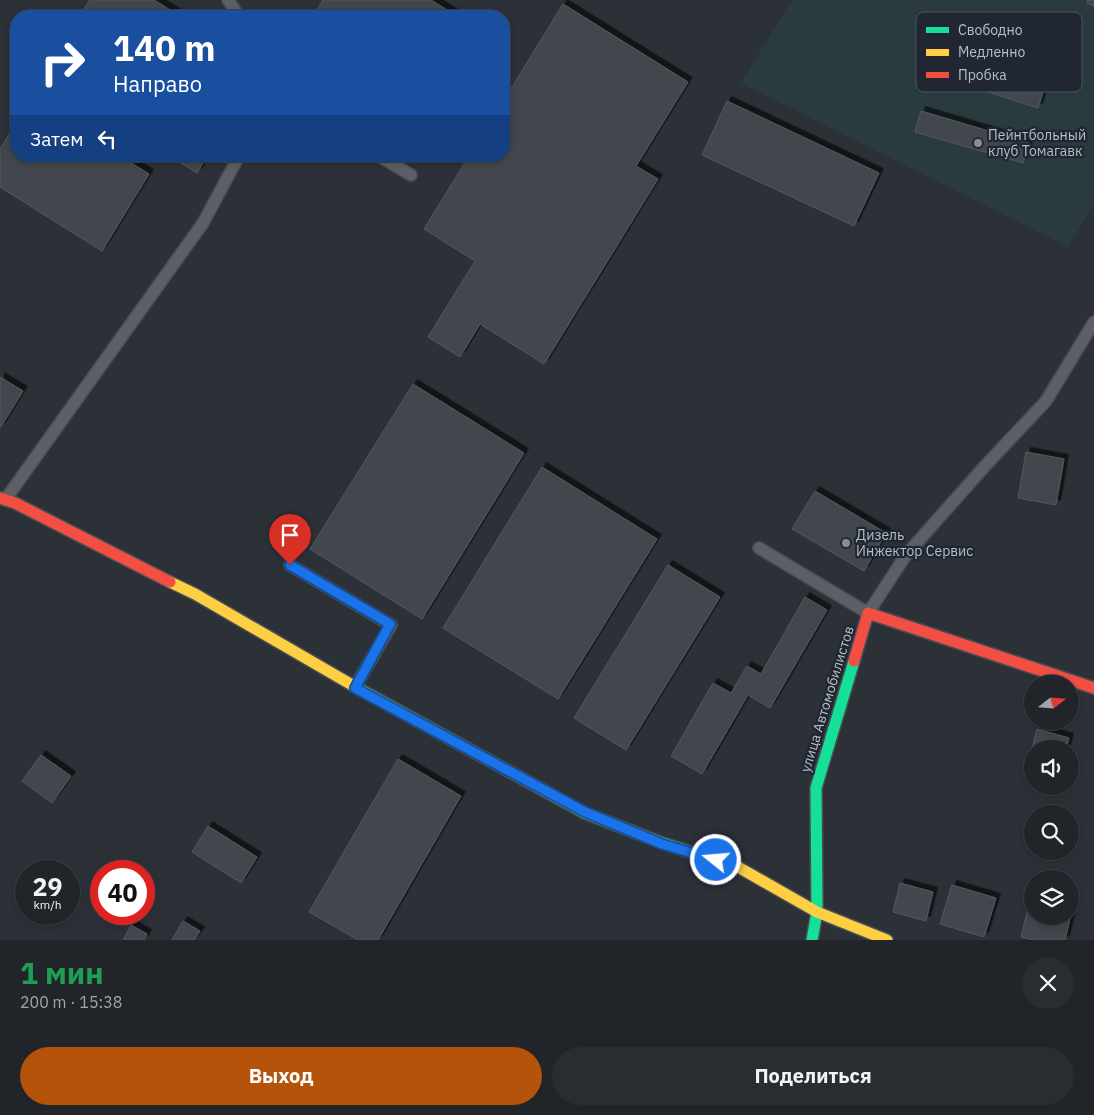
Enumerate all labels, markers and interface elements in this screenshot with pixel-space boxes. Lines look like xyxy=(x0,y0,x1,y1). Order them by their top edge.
legend xyxy=(916,12,1082,92)
text: Свободно xyxy=(958,21,1023,39)
text: 140 m xyxy=(113,25,216,71)
icon: right xyxy=(30,30,95,95)
text: Медленно xyxy=(958,43,1026,61)
text: Пробка xyxy=(958,66,1007,84)
text: Направо xyxy=(113,69,202,98)
icon: left xyxy=(93,125,121,153)
place label: Пейнтбольный клуб Томагавк xyxy=(988,126,1086,160)
text: Затем xyxy=(30,127,83,151)
marker: Пейнтбольный клуб Томагавк xyxy=(972,137,984,149)
pin xyxy=(269,514,311,565)
icon: arrive xyxy=(276,521,304,549)
place label: Дизель Инжектор Сервис xyxy=(856,526,973,560)
marker: Дизель Инжектор Сервис xyxy=(840,537,852,549)
street label: улица Автомобилистов xyxy=(796,624,858,774)
north arrow xyxy=(1024,675,1079,730)
map controls xyxy=(1024,675,1079,925)
button: sound xyxy=(1024,740,1079,795)
button: search xyxy=(1024,805,1079,860)
position arrow xyxy=(689,833,741,885)
speed limit sign: 40 xyxy=(90,860,155,925)
text: 29 xyxy=(32,870,63,903)
button: layers xyxy=(1024,870,1079,925)
text: km/h xyxy=(33,897,62,912)
text: 1 мин xyxy=(20,953,104,992)
button: close xyxy=(1022,957,1074,1009)
text: 200 m · 15:38 xyxy=(20,992,122,1012)
button: Выход xyxy=(20,1047,542,1105)
button: Поделиться xyxy=(552,1047,1074,1105)

